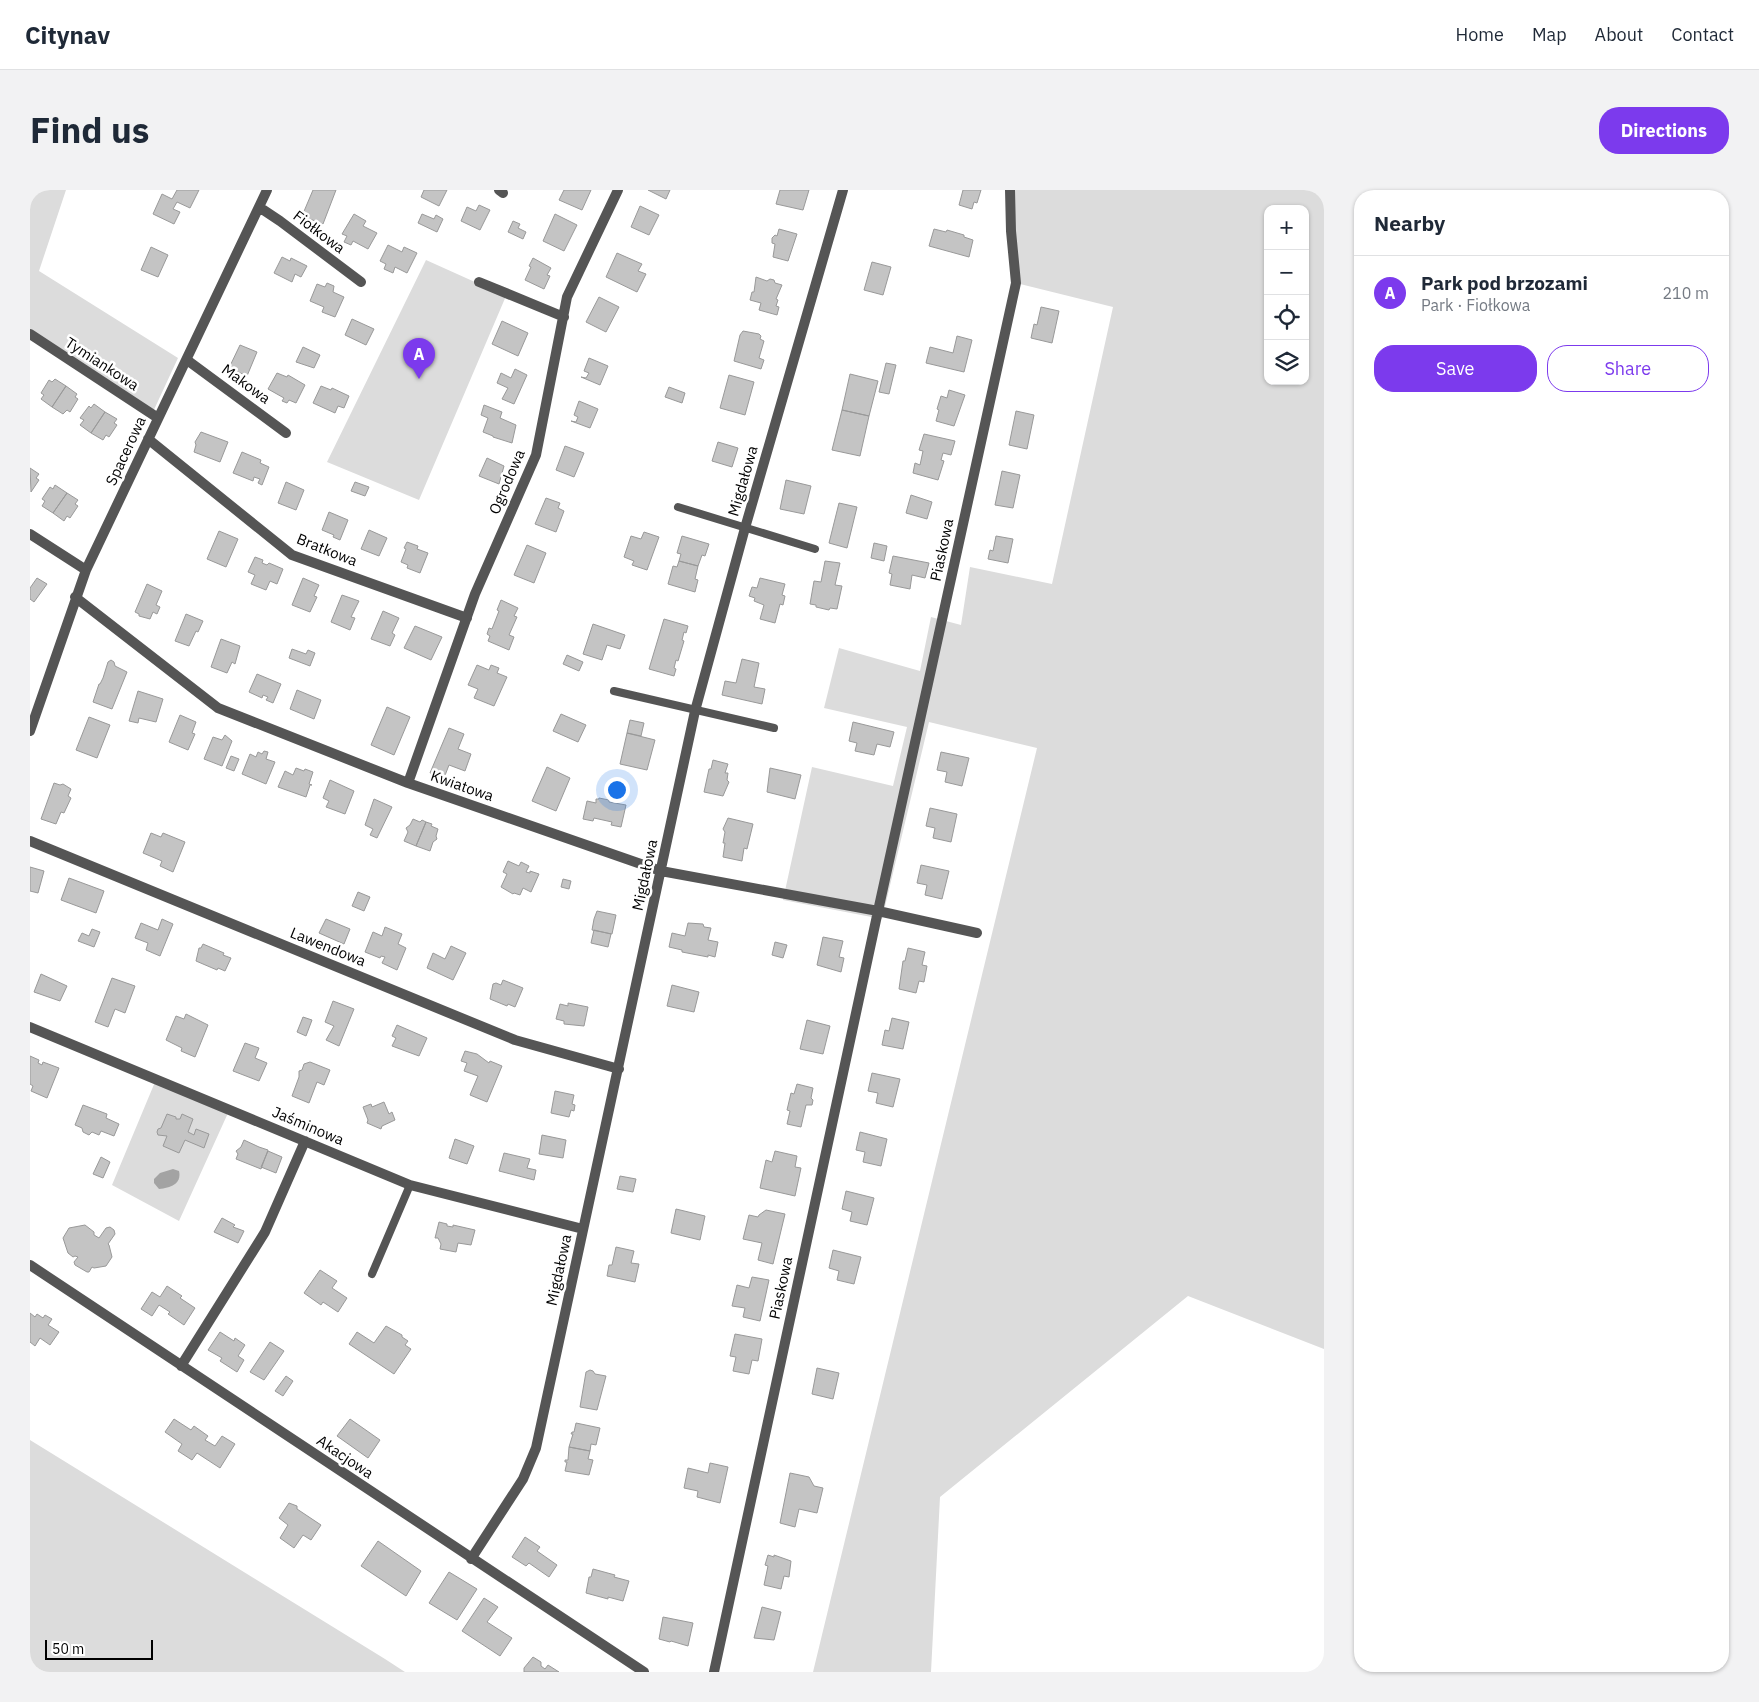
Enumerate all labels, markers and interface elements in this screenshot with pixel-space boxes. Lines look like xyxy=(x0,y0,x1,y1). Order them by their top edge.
text: Citynav xyxy=(25,19,110,51)
text: Home xyxy=(1456,23,1504,46)
text: Map xyxy=(1532,23,1567,46)
text: About xyxy=(1595,23,1643,46)
text: Contact xyxy=(1671,23,1734,46)
text: Find us xyxy=(30,107,149,153)
button: Directions xyxy=(1599,107,1729,154)
map controls xyxy=(1264,205,1309,385)
button: + xyxy=(1264,205,1309,250)
street label: Fiołkowa xyxy=(290,206,349,257)
text: Nearby xyxy=(1374,209,1445,237)
button: − xyxy=(1264,250,1309,295)
text: Park pod brzozami xyxy=(1421,271,1588,295)
text: A xyxy=(1385,283,1395,303)
text: 210 m xyxy=(1662,283,1709,303)
button: locate xyxy=(1264,295,1309,340)
text: Park · Fiołkowa xyxy=(1421,295,1530,315)
street label: Tymiankowa xyxy=(62,333,143,394)
pin: A xyxy=(403,338,435,379)
button: layers xyxy=(1264,340,1309,385)
button: Save xyxy=(1374,345,1537,392)
button: Share xyxy=(1547,345,1709,392)
street label: Makowa xyxy=(218,360,274,408)
street label: Spacerowa xyxy=(101,413,150,488)
street label: Migdałowa xyxy=(723,443,762,518)
street label: Ogrodowa xyxy=(484,446,529,517)
street label: Piaskowa xyxy=(926,517,957,583)
street label: Bratkowa xyxy=(294,529,360,570)
street label: Kwiatowa xyxy=(428,766,496,805)
your location xyxy=(604,777,630,803)
street label: Migdałowa xyxy=(628,838,661,912)
street label: Lawendowa xyxy=(287,923,369,970)
street label: Jaśminowa xyxy=(269,1102,347,1149)
street label: Migdałowa xyxy=(542,1233,575,1307)
street label: Piaskowa xyxy=(765,1255,796,1321)
street label: Akacjowa xyxy=(313,1431,377,1482)
scale bar xyxy=(45,1637,152,1660)
text: 50 m xyxy=(52,1640,84,1658)

